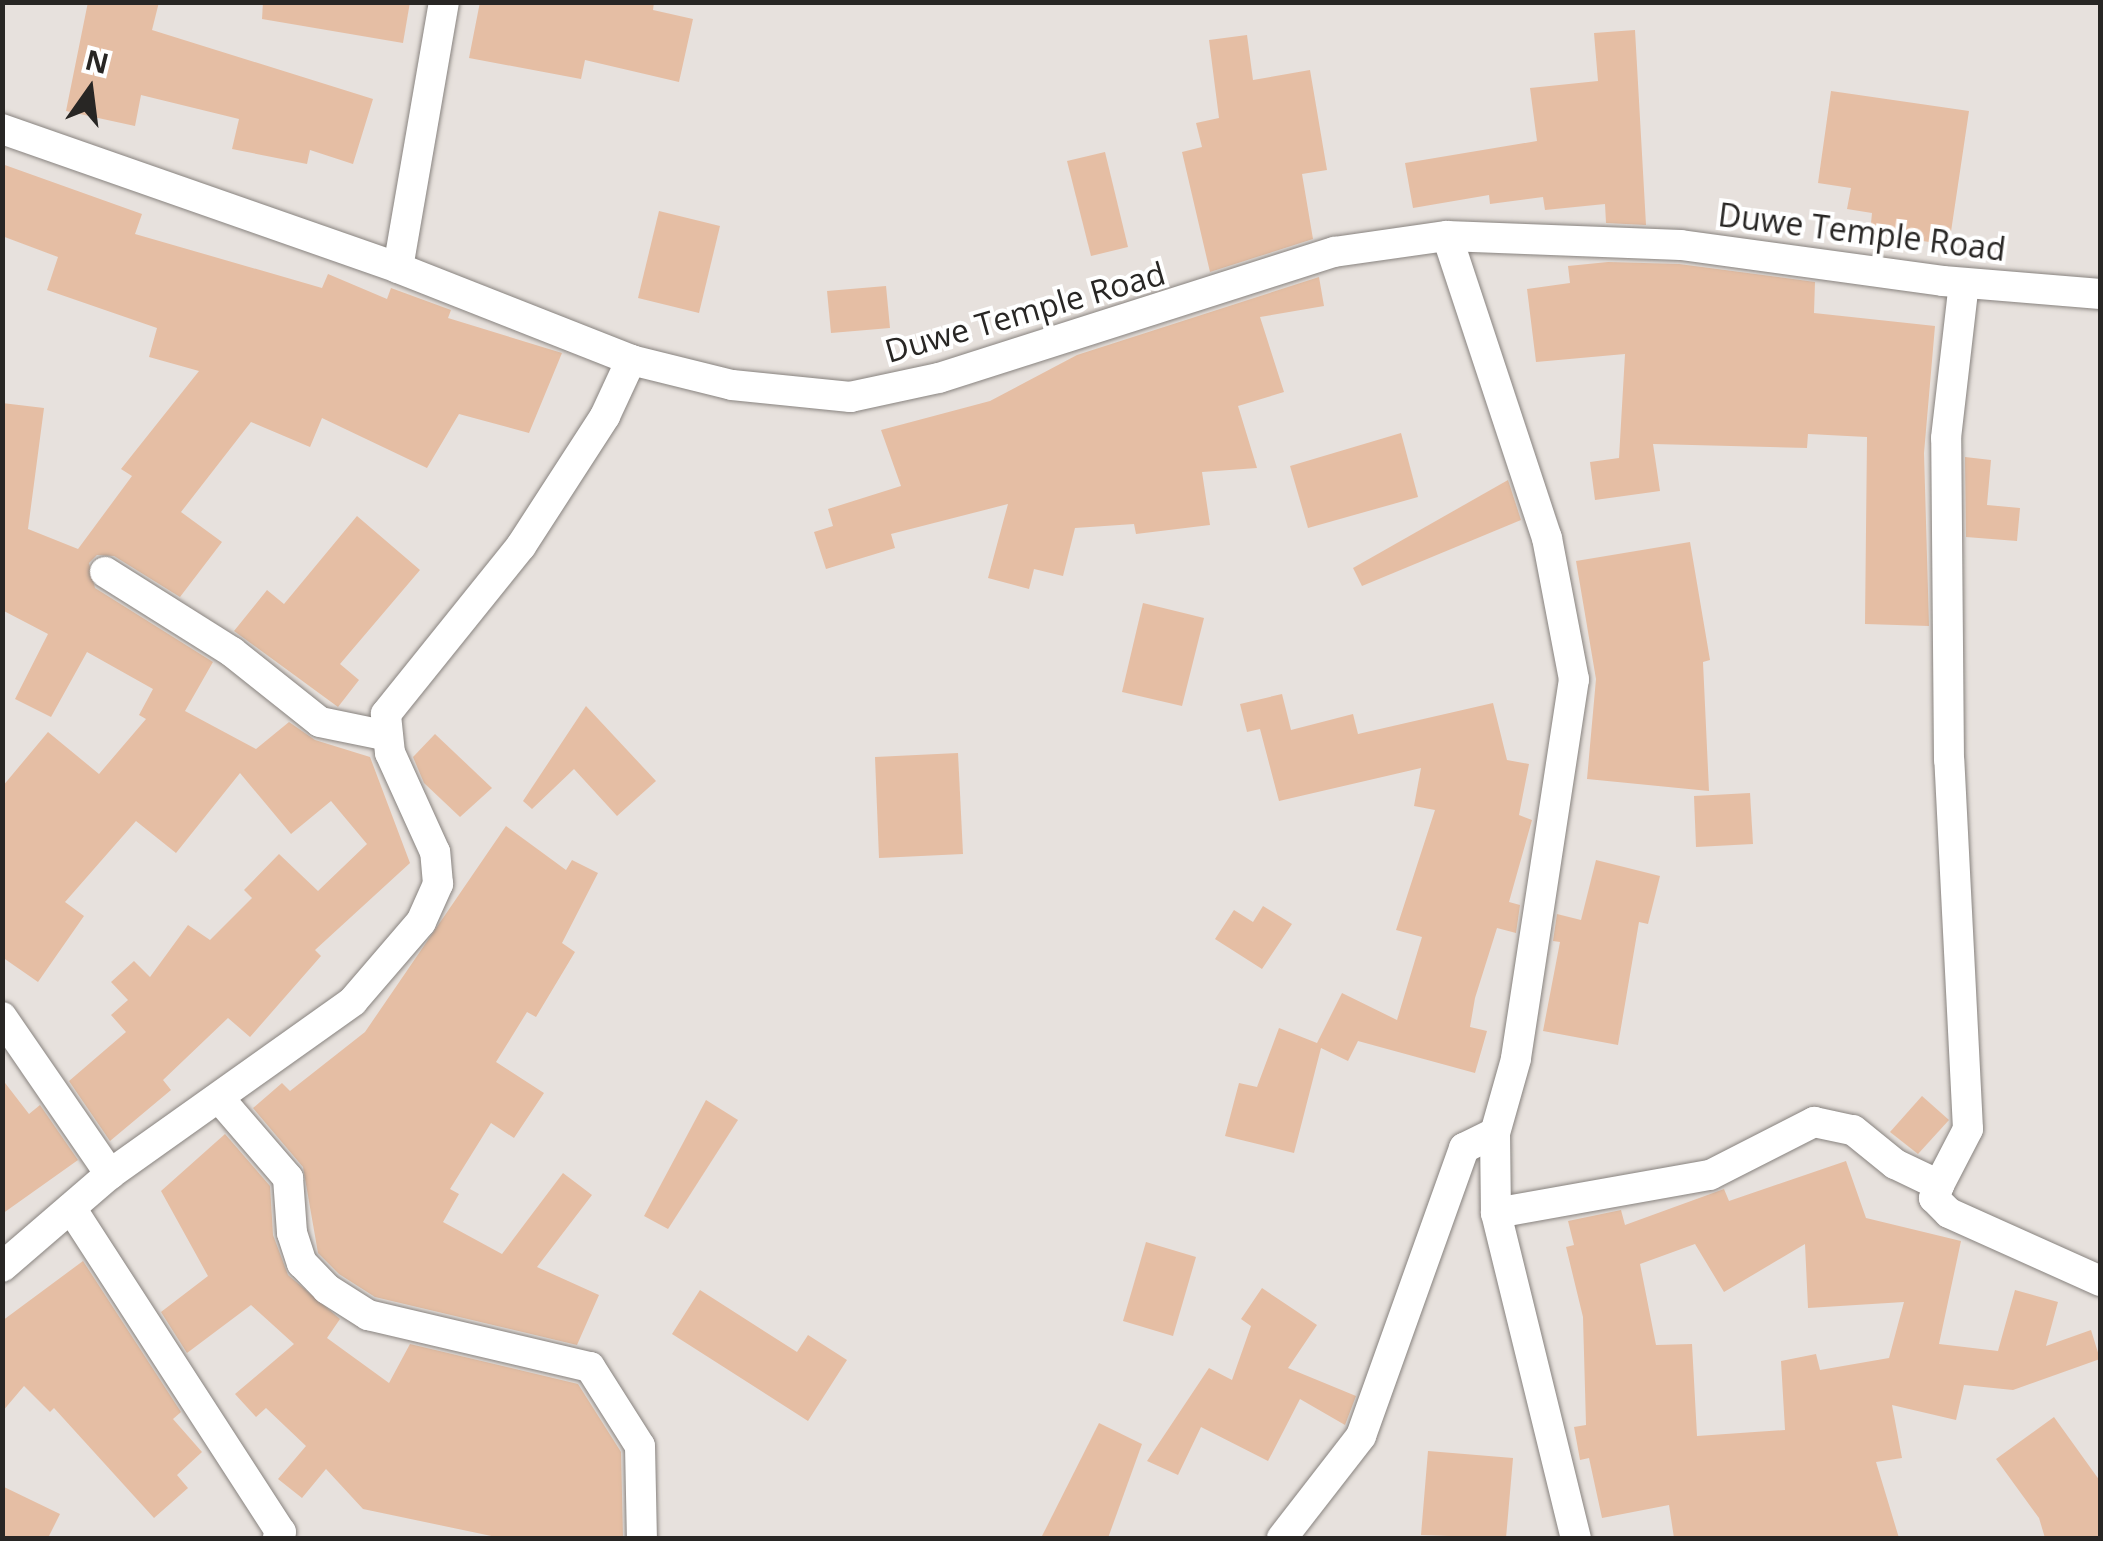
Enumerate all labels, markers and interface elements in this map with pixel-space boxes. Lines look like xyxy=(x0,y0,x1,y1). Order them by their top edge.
north arrow xyxy=(40,40,140,140)
text: N xyxy=(82,40,113,82)
street label: Duwe Temple Road xyxy=(1716,195,2008,269)
street label: Duwe Temple Road xyxy=(881,254,1169,370)

